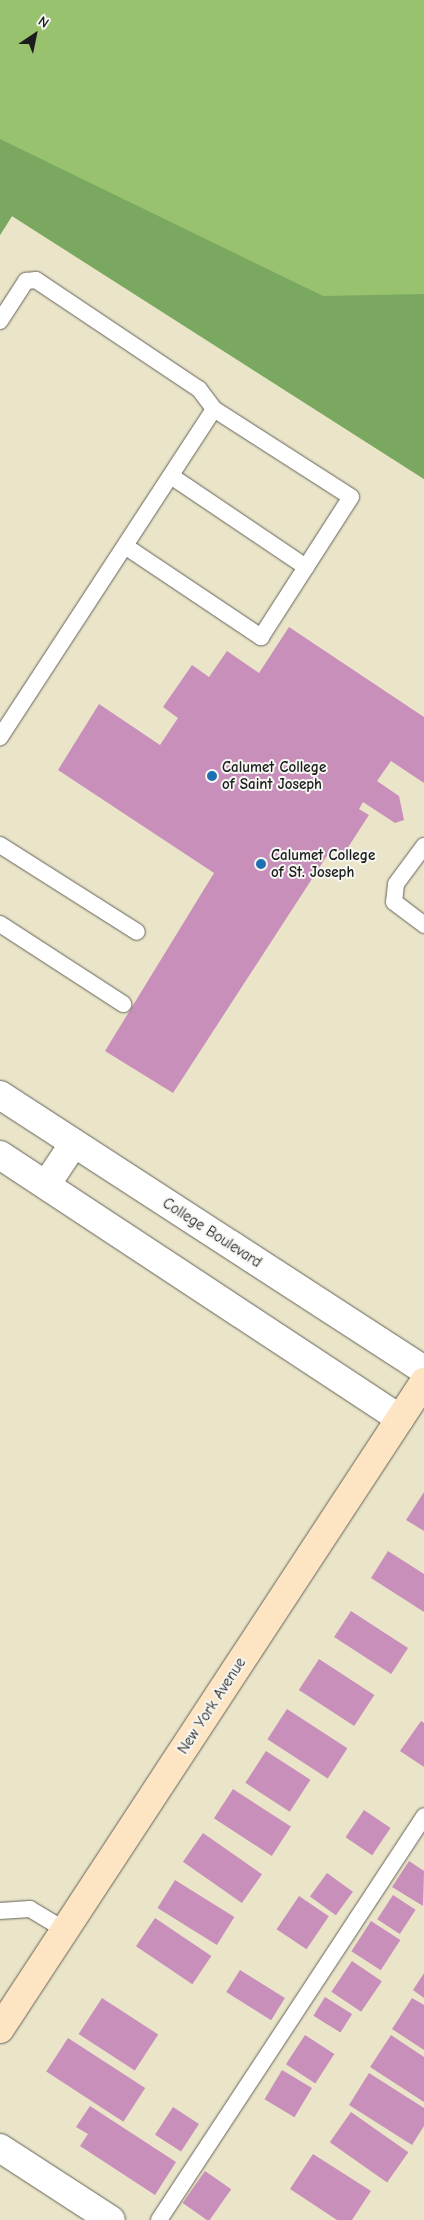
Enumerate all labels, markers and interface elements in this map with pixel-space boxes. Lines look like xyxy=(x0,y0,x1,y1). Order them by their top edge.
north arrow xyxy=(10,10,60,60)
text: N xyxy=(35,13,52,32)
place label: Calumet College of Saint Joseph xyxy=(222,758,326,793)
marker: Calumet College of Saint Joseph xyxy=(206,770,218,782)
place label: Calumet College of St. Joseph xyxy=(271,846,375,881)
marker: Calumet College of St. Joseph xyxy=(255,858,267,870)
street label: College Boulevard xyxy=(159,1194,265,1272)
street label: New York Avenue xyxy=(174,1654,250,1758)

